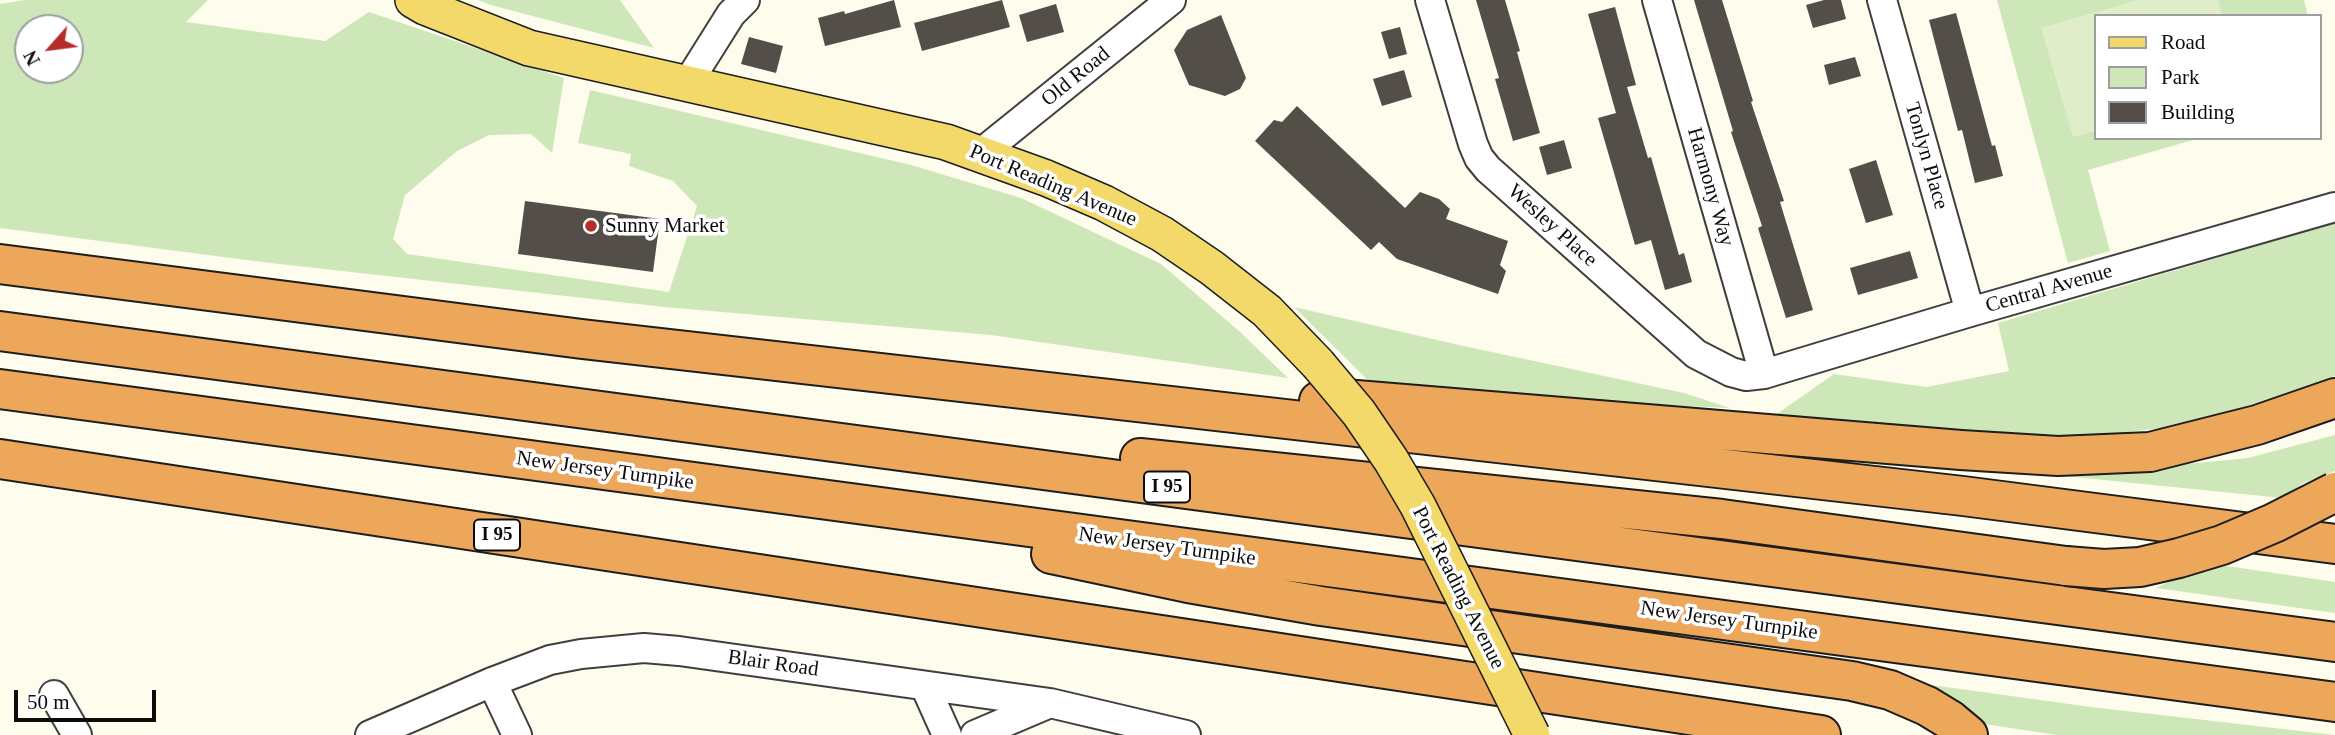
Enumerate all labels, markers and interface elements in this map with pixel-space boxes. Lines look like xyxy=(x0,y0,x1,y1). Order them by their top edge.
north arrow xyxy=(14,14,84,84)
legend xyxy=(2094,14,2321,140)
text: Road xyxy=(2161,30,2205,54)
street label: Old Road xyxy=(1037,42,1115,112)
text: N xyxy=(19,47,44,69)
text: Park xyxy=(2161,65,2200,89)
street label: Tonlyn Place xyxy=(1899,100,1953,212)
text: Building xyxy=(2161,100,2235,124)
street label: Harmony Way xyxy=(1681,125,1739,249)
street label: Port Reading Avenue xyxy=(966,139,1140,233)
street label: Wesley Place xyxy=(1502,179,1602,273)
place label: Sunny Market xyxy=(605,213,725,239)
marker: Sunny Market xyxy=(583,218,599,234)
street label: Central Avenue xyxy=(1983,259,2115,319)
street label: New Jersey Turnpike xyxy=(515,446,695,496)
road number: I 95 xyxy=(1144,472,1190,502)
street label: Port Reading Avenue xyxy=(1406,502,1510,674)
road number: I 95 xyxy=(474,520,520,550)
street label: New Jersey Turnpike xyxy=(1077,522,1257,572)
street label: New Jersey Turnpike xyxy=(1639,596,1819,646)
street label: Blair Road xyxy=(726,645,820,683)
scale bar xyxy=(18,676,159,720)
text: 50 m xyxy=(27,690,70,714)

